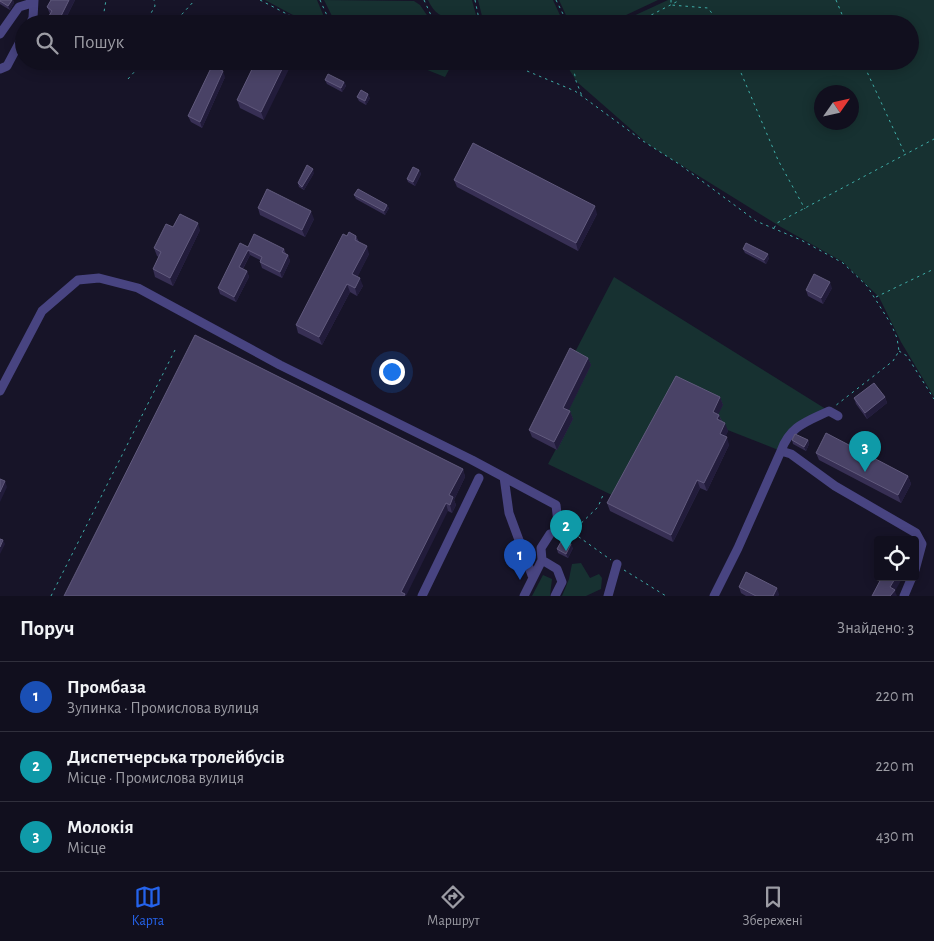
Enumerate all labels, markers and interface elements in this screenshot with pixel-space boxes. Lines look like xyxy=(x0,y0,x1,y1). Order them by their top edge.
search box xyxy=(15,15,919,70)
icon: search xyxy=(33,29,61,57)
text: Пошук xyxy=(73,33,124,52)
north arrow xyxy=(814,85,859,130)
your location xyxy=(379,359,405,385)
pin: 3 xyxy=(849,431,881,472)
pin: 2 xyxy=(550,510,582,551)
map controls xyxy=(874,536,919,581)
button: locate xyxy=(874,536,919,581)
pin: 1 xyxy=(504,539,536,580)
text: Поруч xyxy=(20,618,74,639)
text: Знайдено: 3 xyxy=(837,620,914,636)
text: Промбаза xyxy=(67,678,146,697)
text: 1 xyxy=(33,688,39,704)
text: 220 m xyxy=(876,688,914,704)
text: Зупинка · Промислова вулиця xyxy=(67,700,259,716)
text: Диспетчерська тролейбусів xyxy=(67,748,284,767)
text: 2 xyxy=(32,758,40,774)
text: 220 m xyxy=(876,758,914,774)
text: Місце · Промислова вулиця xyxy=(67,770,244,786)
text: Молокія xyxy=(67,818,134,837)
text: 3 xyxy=(33,828,39,844)
text: 430 m xyxy=(876,828,914,844)
text: Місце xyxy=(67,840,106,856)
tab: Карта xyxy=(131,883,164,930)
tab: Маршрут xyxy=(427,883,480,930)
tab: Збережені xyxy=(742,883,803,930)

